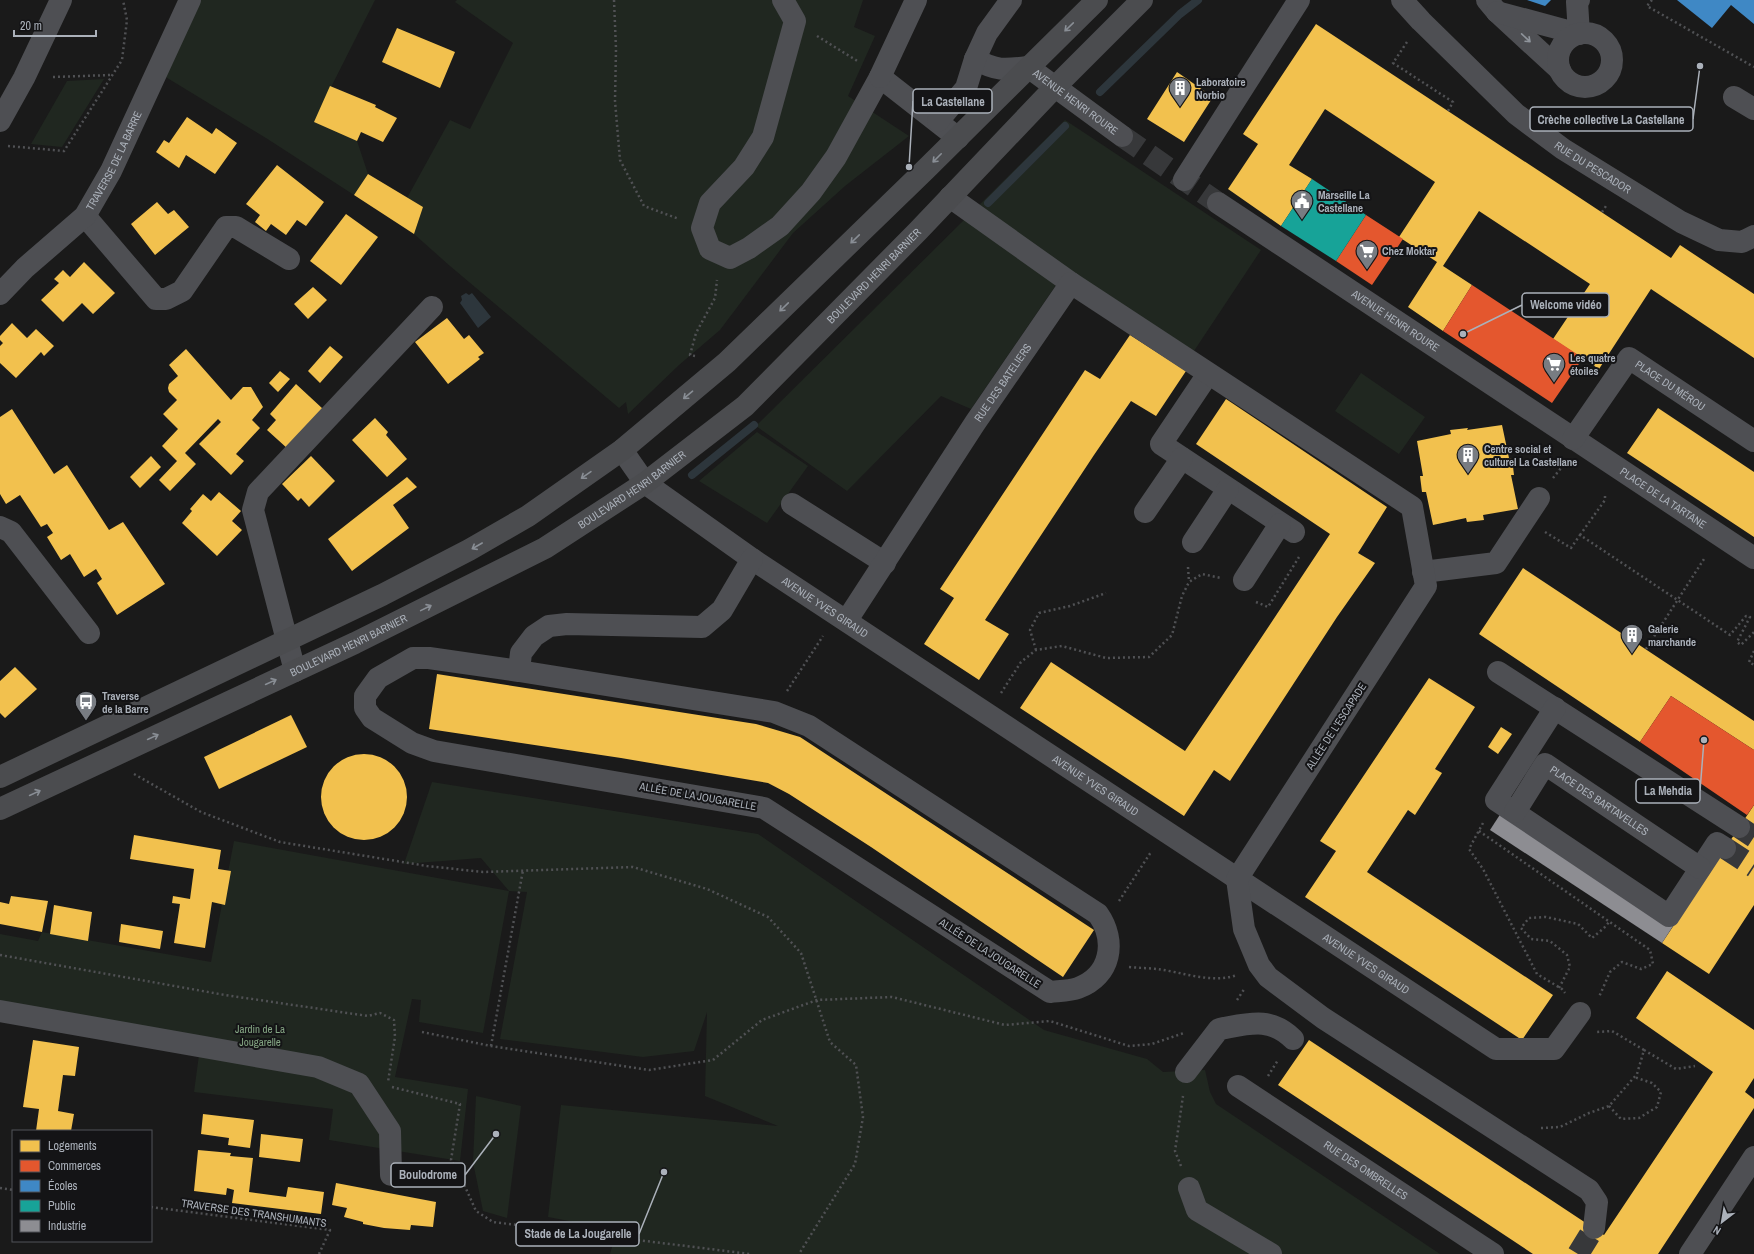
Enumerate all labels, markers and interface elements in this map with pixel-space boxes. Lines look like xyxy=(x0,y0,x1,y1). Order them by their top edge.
scale bar xyxy=(14,12,96,38)
text: 20 m xyxy=(20,18,42,34)
one-way arrow xyxy=(1064,22,1074,32)
one-way arrow xyxy=(1521,34,1531,43)
street label: AVENUE HENRI ROURE xyxy=(1029,65,1121,138)
building icon: Laboratoire Norbio xyxy=(1167,75,1193,108)
place label: Laboratoire Norbio xyxy=(1196,75,1246,102)
callout: La Castellane xyxy=(913,89,992,113)
text: La Castellane xyxy=(921,94,985,110)
callout: Crèche collective La Castellane xyxy=(1530,107,1693,131)
street label: TRAVERSE DE LA BARRE xyxy=(83,109,145,213)
text: Crèche collective La Castellane xyxy=(1537,112,1685,128)
street label: RUE DU PESCADOR xyxy=(1552,138,1634,197)
one-way arrow xyxy=(932,154,942,163)
public building icon: Marseille La Castellane xyxy=(1289,188,1315,221)
place label: Marseille La Castellane xyxy=(1318,188,1370,215)
street label: BOULEVARD HENRI BARNIER xyxy=(824,225,924,326)
one-way arrow xyxy=(850,234,860,244)
supermarket icon: Chez Moktar xyxy=(1354,238,1380,271)
place label: Chez Moktar xyxy=(1382,244,1436,258)
street label: AVENUE HENRI ROURE xyxy=(1348,286,1442,355)
callout: Welcome vidéo xyxy=(1522,293,1609,317)
text: Welcome vidéo xyxy=(1530,297,1602,313)
one-way arrow xyxy=(779,302,789,312)
street label: RUE DES BATELIERS xyxy=(971,341,1034,424)
supermarket icon: Les quatre étoiles xyxy=(1541,351,1567,384)
place label: Les quatre étoiles xyxy=(1570,351,1616,378)
street label: PLACE DU MÉROU xyxy=(1633,357,1708,414)
one-way arrow xyxy=(683,390,693,399)
building icon: Centre social et culturel La Castellane xyxy=(1455,442,1481,475)
place label: Centre social et culturel La Castellane xyxy=(1484,442,1577,469)
street label: BOULEVARD HENRI BARNIER xyxy=(575,447,689,532)
street label: PLACE DE LA TARTANE xyxy=(1617,464,1709,532)
one-way arrow xyxy=(581,471,592,479)
one-way arrow xyxy=(471,542,483,550)
street label: AVENUE YVES GIRAUD xyxy=(778,573,871,641)
one-way arrow xyxy=(419,603,431,611)
street label: BOULEVARD HENRI BARNIER xyxy=(288,611,410,679)
building icon: Galerie marchande xyxy=(1619,622,1645,655)
place label: Galerie marchande xyxy=(1648,622,1696,649)
one-way arrow xyxy=(264,678,276,685)
street label: ALLÉE DE L'ESCAPADE xyxy=(1302,680,1369,773)
bus stop icon: Traverse de la Barre xyxy=(73,689,99,722)
place label: Traverse de la Barre xyxy=(102,689,149,716)
one-way arrow xyxy=(147,733,159,740)
street label: AVENUE YVES GIRAUD xyxy=(1049,751,1142,819)
street label: PLACE DES BARTAVELLES xyxy=(1547,762,1651,839)
street label: ALLÉE DE LA JOUGARELLE xyxy=(638,779,757,813)
callout: La Mehdia xyxy=(1636,779,1700,803)
text: La Mehdia xyxy=(1644,783,1693,799)
one-way arrow xyxy=(29,789,41,796)
street label: ALLÉE DE LA JOUGARELLE xyxy=(936,914,1043,991)
street label: AVENUE YVES GIRAUD xyxy=(1320,929,1412,997)
park label: Jardin de La Jougarelle xyxy=(235,1022,285,1049)
legend xyxy=(12,1130,152,1242)
street label: RUE DES OMBRELLES xyxy=(1321,1137,1411,1203)
text: Logements xyxy=(48,1138,97,1154)
text: Commerces xyxy=(48,1158,101,1174)
callout: Boulodrome xyxy=(391,1163,465,1187)
text: Boulodrome xyxy=(399,1167,457,1183)
text: Écoles xyxy=(48,1178,78,1194)
street label: TRAVERSE DES TRANSHUMANTS xyxy=(180,1196,328,1230)
text: Public xyxy=(48,1198,75,1214)
north arrow xyxy=(1702,1202,1742,1242)
text: Industrie xyxy=(48,1218,86,1234)
callout: Stade de La Jougarelle xyxy=(516,1222,639,1246)
text: N xyxy=(1710,1223,1723,1238)
text: Stade de La Jougarelle xyxy=(524,1226,632,1242)

